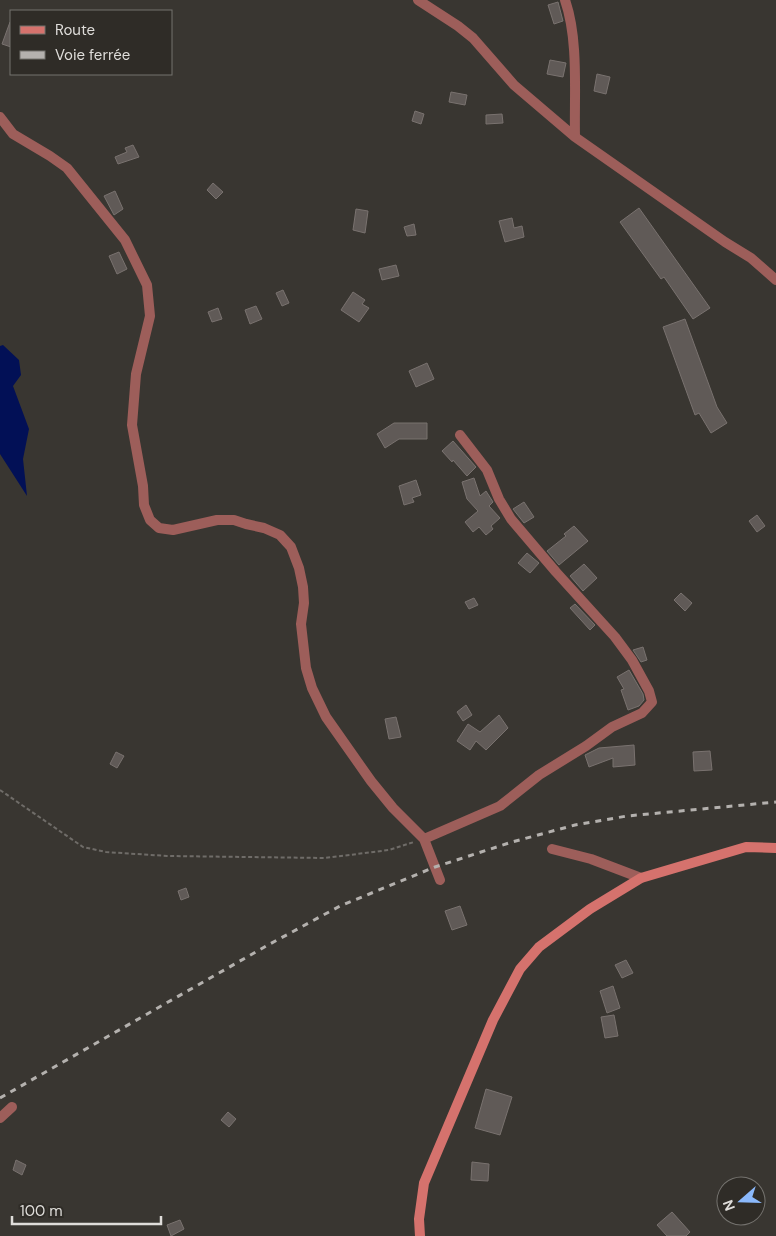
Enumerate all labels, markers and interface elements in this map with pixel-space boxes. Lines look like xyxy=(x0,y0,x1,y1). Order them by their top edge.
legend xyxy=(10,10,172,75)
text: Route xyxy=(55,20,95,40)
text: Voie ferrée xyxy=(55,45,130,65)
north arrow xyxy=(716,1176,766,1226)
scale bar xyxy=(12,1194,161,1226)
text: N xyxy=(719,1198,739,1213)
text: 100 m xyxy=(20,1201,63,1221)

